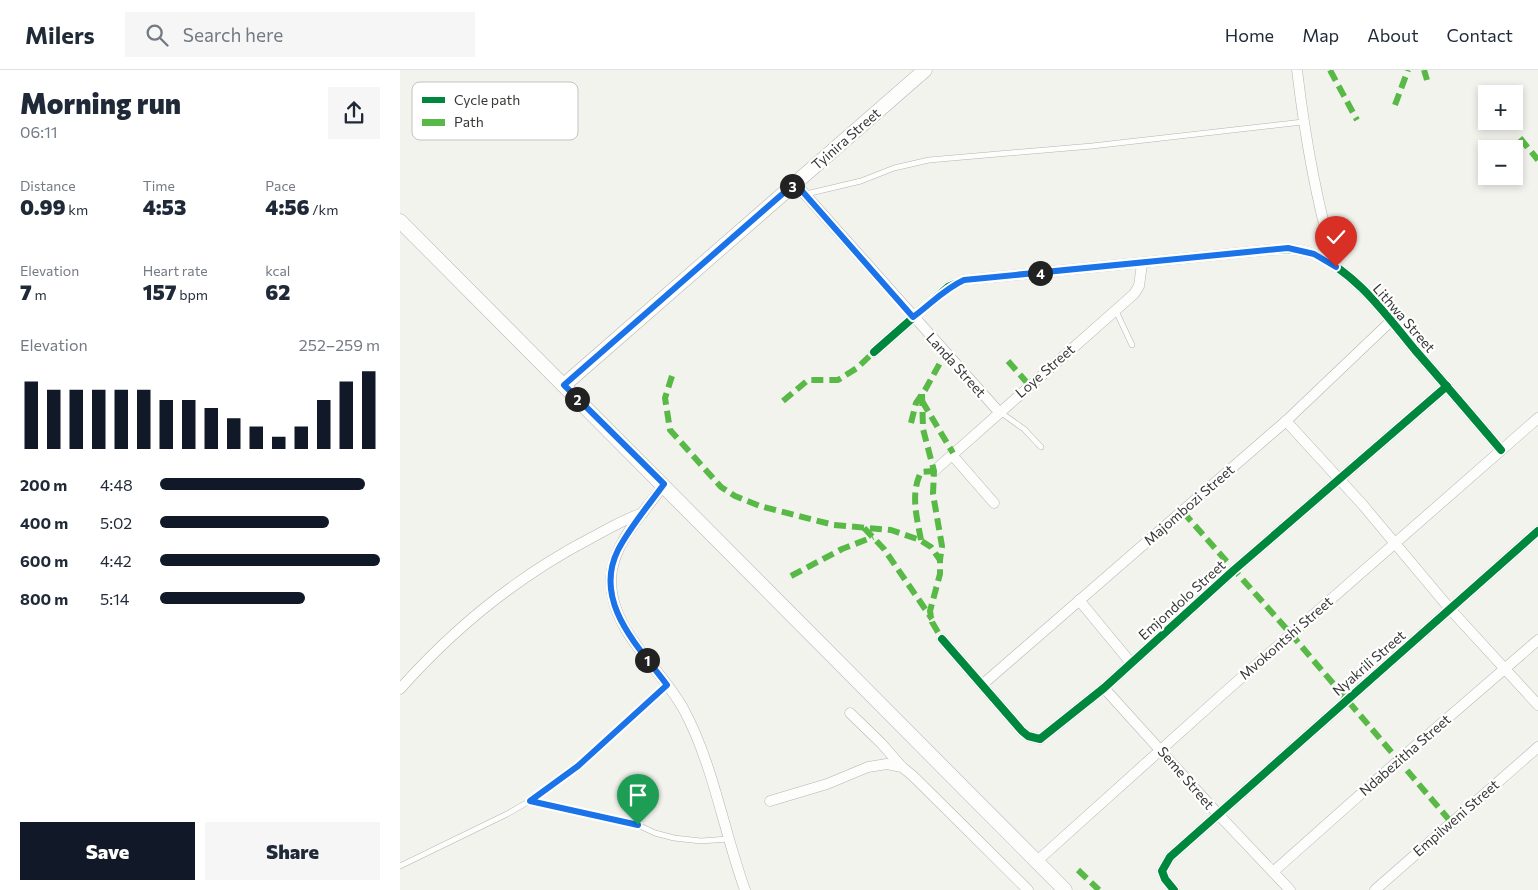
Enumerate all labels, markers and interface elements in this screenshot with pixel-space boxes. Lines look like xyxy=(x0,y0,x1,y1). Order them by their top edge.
search box xyxy=(125,12,475,57)
text: Milers xyxy=(25,20,95,49)
icon: search xyxy=(143,21,171,49)
text: Search here xyxy=(183,23,283,46)
text: Home xyxy=(1225,24,1274,46)
text: Map xyxy=(1302,24,1339,46)
text: About xyxy=(1367,24,1419,46)
text: Contact xyxy=(1447,24,1513,46)
legend xyxy=(412,82,578,140)
map controls xyxy=(1478,85,1523,185)
button: + xyxy=(1478,85,1523,130)
text: Morning run xyxy=(20,86,181,120)
button: share xyxy=(328,87,380,139)
text: Cycle path xyxy=(454,91,520,108)
street label: Tyinira Street xyxy=(808,104,884,173)
text: Path xyxy=(454,113,484,130)
text: 06:11 xyxy=(20,122,58,141)
button: − xyxy=(1478,140,1523,185)
pin: 3 xyxy=(780,174,804,198)
text: Distance xyxy=(20,177,76,194)
text: Time xyxy=(143,177,175,194)
text: Pace xyxy=(265,177,296,194)
text: 3 xyxy=(788,178,797,195)
text: 0.99 xyxy=(20,194,66,219)
text: 4:53 xyxy=(143,194,186,219)
text: 4:56 xyxy=(265,194,310,219)
text: km xyxy=(66,201,88,218)
text: /km xyxy=(310,201,338,218)
pin xyxy=(1315,216,1357,267)
icon: check xyxy=(1322,223,1350,251)
pin: 4 xyxy=(1028,260,1052,286)
text: Elevation xyxy=(20,262,79,279)
text: Heart rate xyxy=(143,262,208,279)
text: kcal xyxy=(265,262,290,279)
text: 4 xyxy=(1036,265,1045,282)
text: 7 xyxy=(20,279,32,304)
text: 157 xyxy=(143,279,177,304)
text: 62 xyxy=(265,279,290,304)
street label: Lithwa Street xyxy=(1370,280,1439,356)
text: m xyxy=(32,286,47,303)
text: bpm xyxy=(177,286,208,303)
street label: Landa Street xyxy=(923,329,990,401)
text: Elevation xyxy=(20,335,88,354)
text: 252–259 m xyxy=(299,335,380,354)
street label: Loye Street xyxy=(1012,340,1078,401)
pin: 2 xyxy=(564,386,590,412)
text: 2 xyxy=(574,391,581,408)
street label: Majombozi Street xyxy=(1140,461,1238,548)
text: 200 m xyxy=(20,475,67,494)
text: 4:48 xyxy=(100,475,133,494)
text: 400 m xyxy=(20,513,68,532)
text: 5:02 xyxy=(100,513,132,532)
text: 600 m xyxy=(20,551,68,570)
text: 4:42 xyxy=(100,551,132,570)
street label: Emjondolo Street xyxy=(1135,556,1229,643)
text: 800 m xyxy=(20,589,68,608)
text: 5:14 xyxy=(100,589,129,608)
street label: Mvokontshi Street xyxy=(1236,592,1336,683)
street label: Nyakrili Street xyxy=(1329,626,1409,699)
pin: 1 xyxy=(634,648,660,672)
text: 1 xyxy=(644,652,651,669)
street label: Ndabezitha Street xyxy=(1355,710,1454,799)
street label: Seme Street xyxy=(1155,743,1218,813)
pin xyxy=(617,774,659,825)
street label: Empilweni Street xyxy=(1409,776,1502,860)
icon: arrive xyxy=(624,781,652,809)
button: Save xyxy=(20,822,195,880)
button: Share xyxy=(205,822,380,880)

